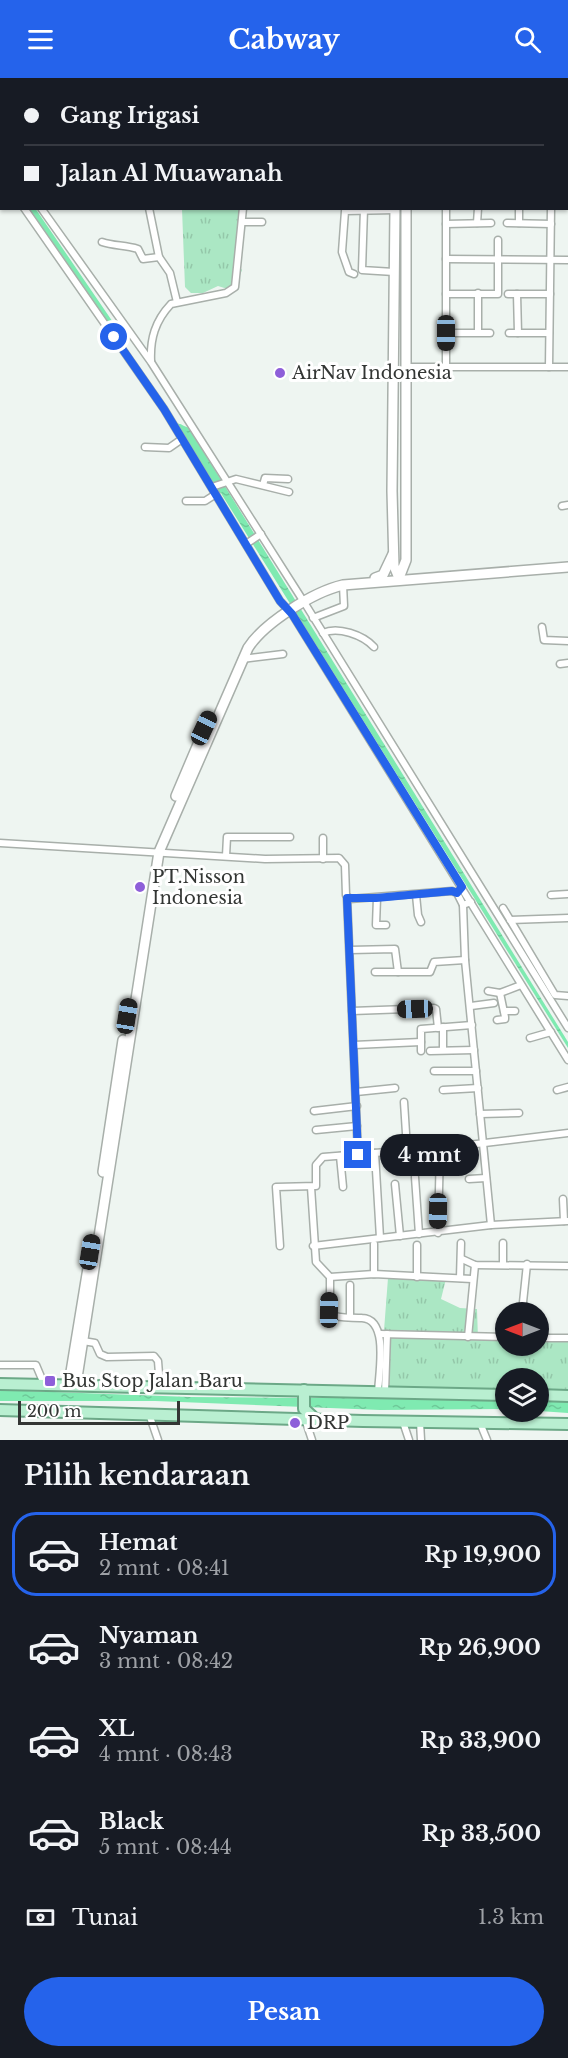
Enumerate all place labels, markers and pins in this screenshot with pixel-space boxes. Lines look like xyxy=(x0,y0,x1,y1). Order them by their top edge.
place label: AirNav Indonesia xyxy=(291,362,452,384)
marker: AirNav Indonesia xyxy=(273,366,287,380)
place label: PT.Nisson Indonesia xyxy=(152,866,245,909)
marker: PT.Nisson Indonesia xyxy=(133,880,147,894)
place label: Bus Stop Jalan Baru xyxy=(62,1370,243,1392)
marker: Bus Stop Jalan Baru xyxy=(43,1374,57,1388)
place label: DRP xyxy=(307,1412,349,1434)
marker: DRP xyxy=(288,1416,302,1430)

